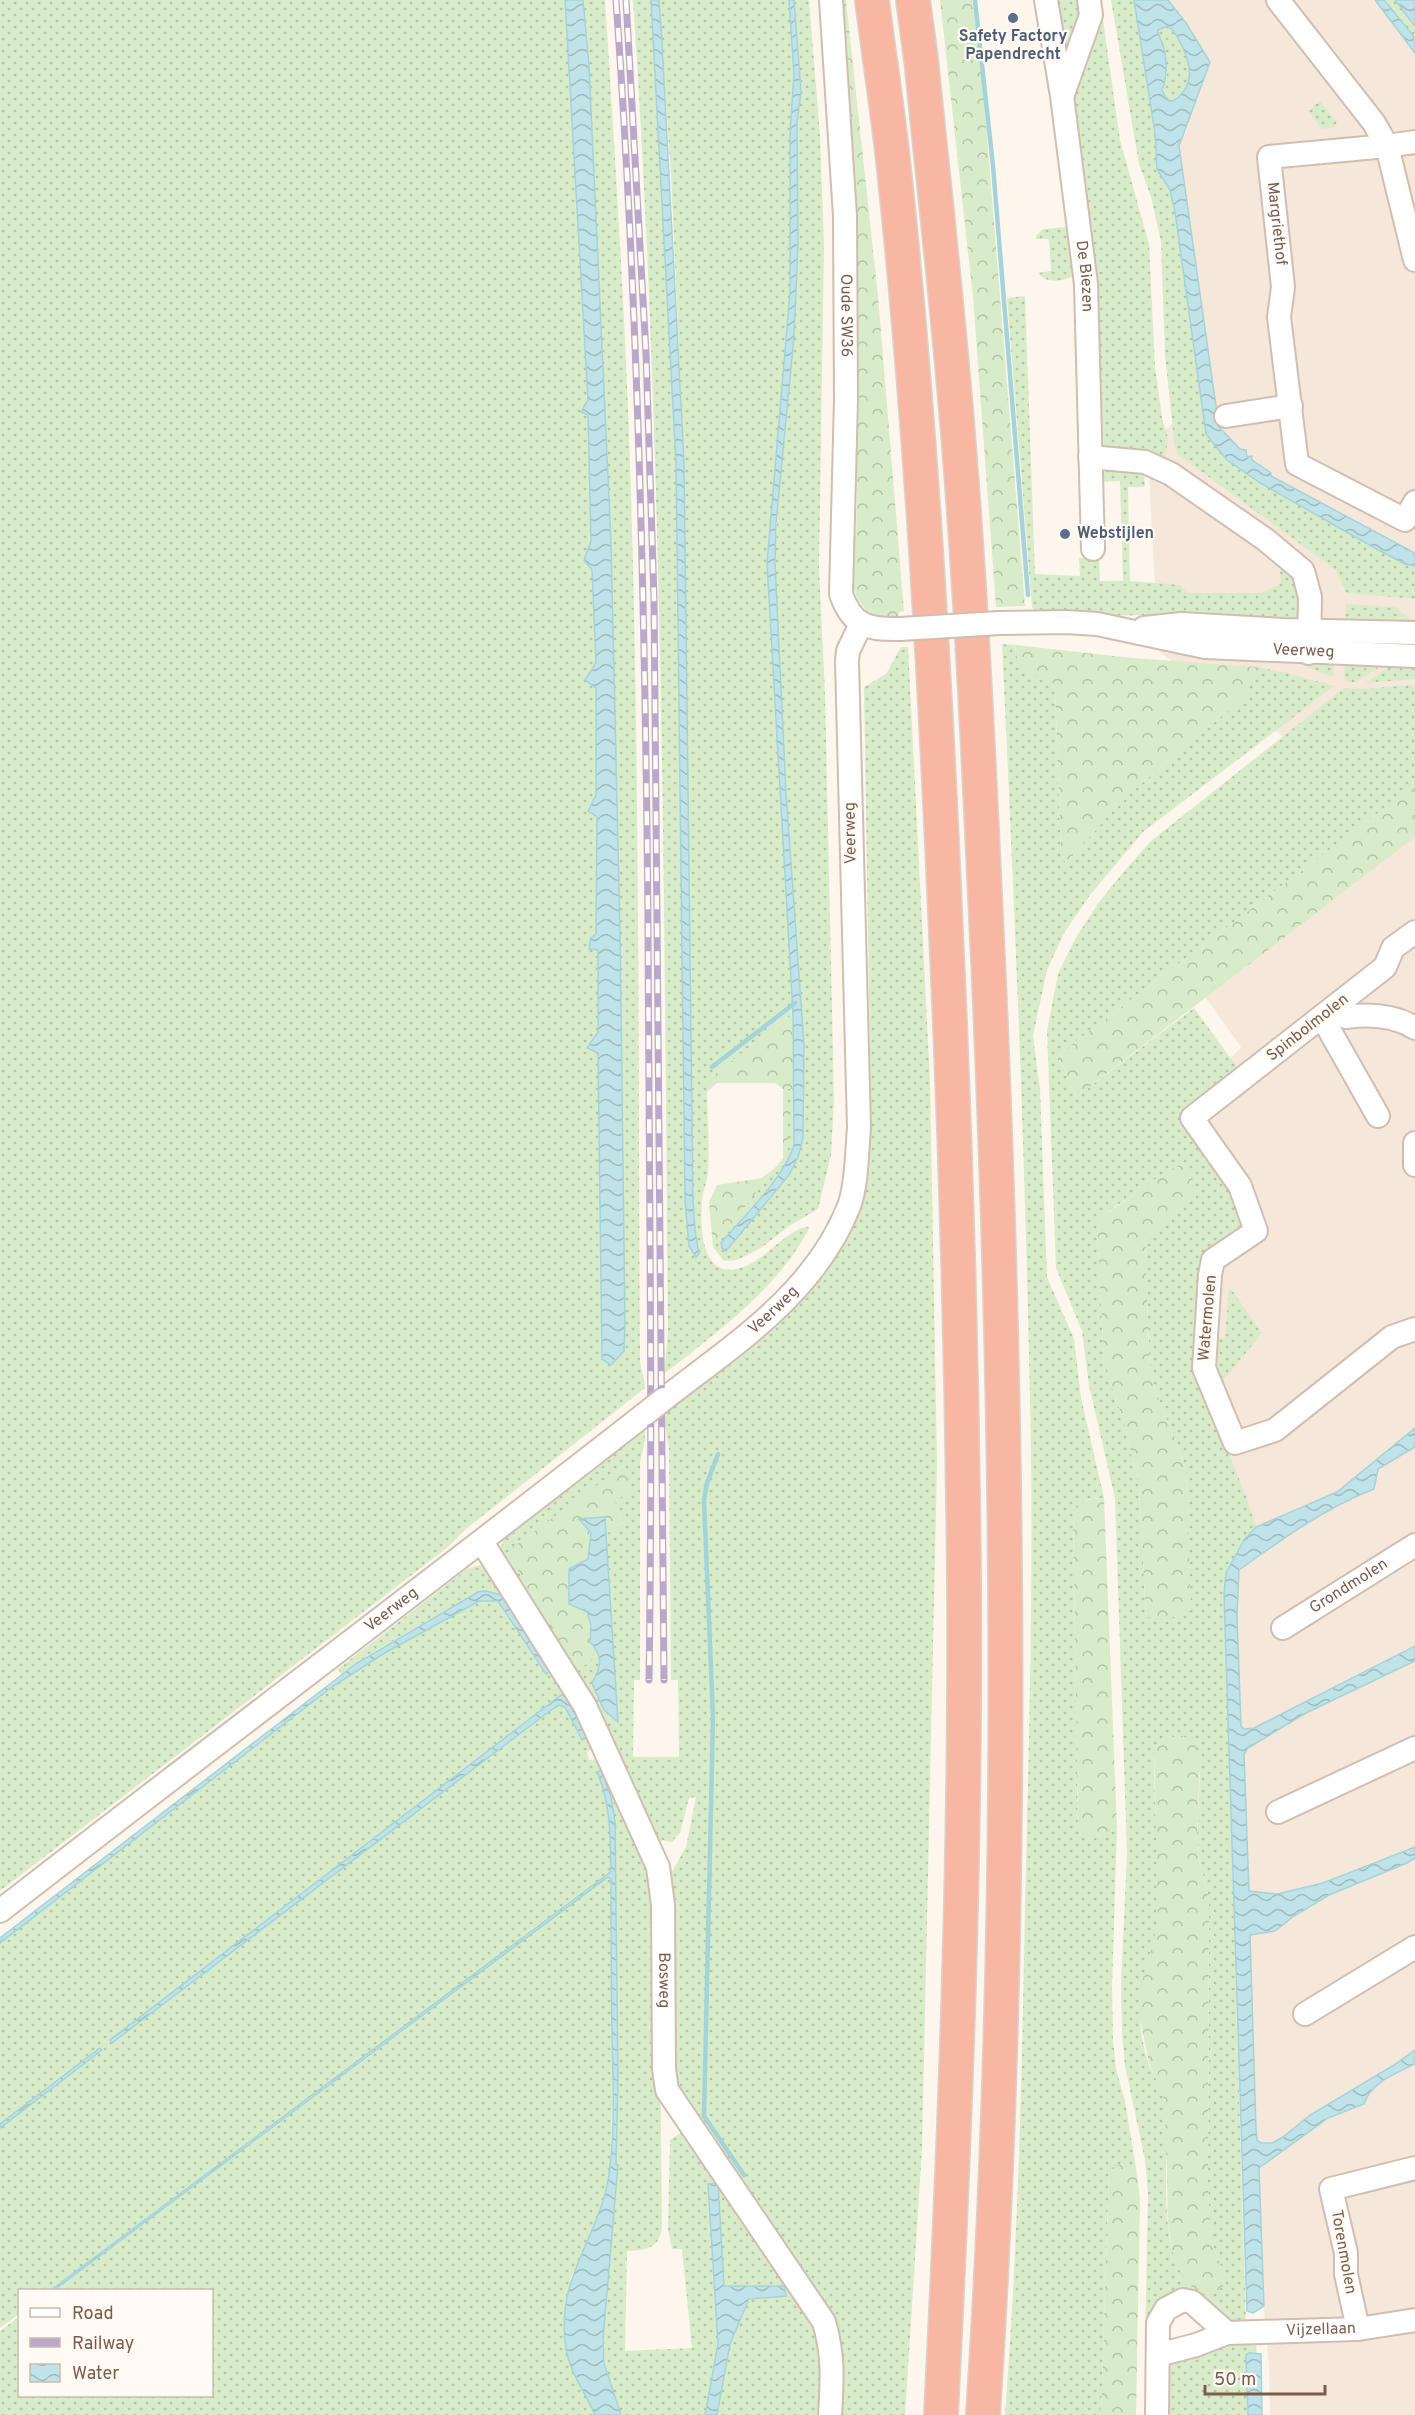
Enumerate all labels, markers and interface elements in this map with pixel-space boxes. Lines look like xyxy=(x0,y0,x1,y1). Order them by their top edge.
marker: Safety Factory Papendrecht xyxy=(1006,11,1020,25)
place label: Safety Factory Papendrecht xyxy=(959,27,1067,65)
street label: Margriethof xyxy=(1262,181,1291,267)
street label: De Biezen xyxy=(1071,239,1097,312)
street label: Oude SW36 xyxy=(835,274,856,357)
place label: Webstijlen xyxy=(1077,524,1154,544)
marker: Webstijlen xyxy=(1058,527,1072,541)
street label: Veerweg xyxy=(1272,640,1335,663)
street label: Veerweg xyxy=(840,802,862,864)
street label: Spinbolmolen xyxy=(1263,990,1353,1066)
street label: Watermolen xyxy=(1194,1274,1222,1362)
street label: Veerweg xyxy=(744,1282,803,1339)
street label: Grondmolen xyxy=(1306,1554,1392,1619)
street label: Veerweg xyxy=(361,1583,422,1637)
street label: Bosweg xyxy=(653,1952,674,2008)
street label: Torenmolen xyxy=(1326,2208,1360,2296)
legend xyxy=(18,2289,213,2397)
text: Road xyxy=(72,2303,114,2326)
street label: Vijzellaan xyxy=(1286,2319,1356,2341)
text: Railway xyxy=(72,2333,134,2356)
scale bar xyxy=(1205,2358,1325,2396)
text: Water xyxy=(72,2363,119,2386)
text: 50 m xyxy=(1214,2369,1256,2392)

